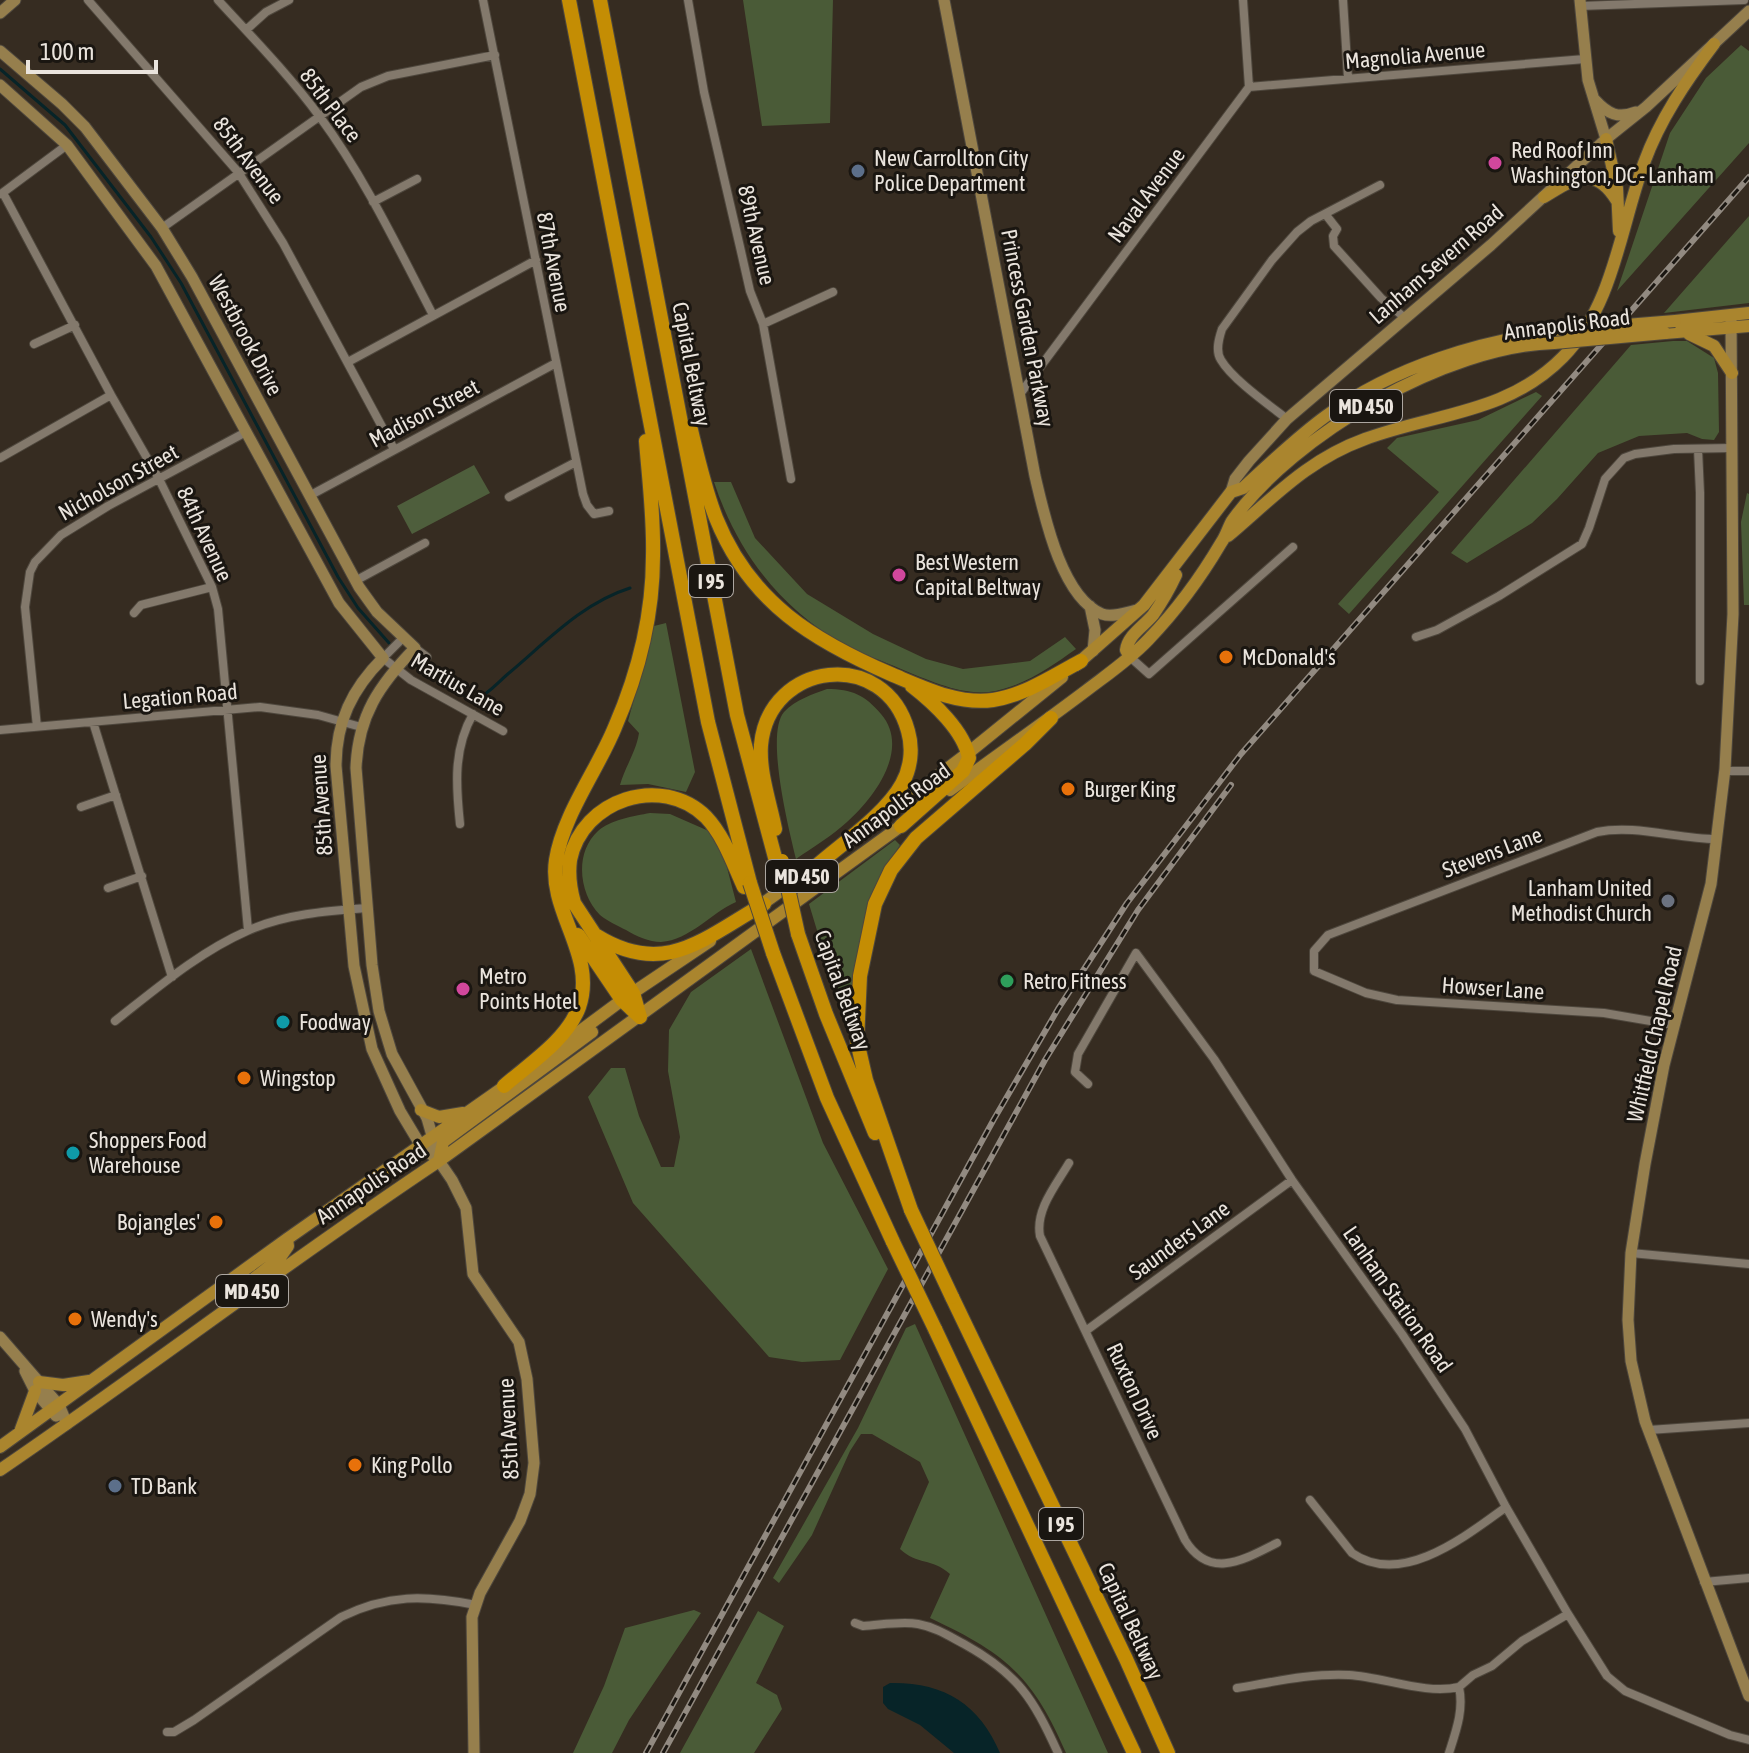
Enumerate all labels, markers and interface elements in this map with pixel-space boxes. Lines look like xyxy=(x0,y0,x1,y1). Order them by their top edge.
scale bar xyxy=(28,24,156,74)
street label: Magnolia Avenue xyxy=(1344,36,1486,74)
text: 100 m xyxy=(40,38,94,65)
street label: 85th Place xyxy=(295,63,367,147)
street label: 85th Avenue xyxy=(208,112,290,208)
place label: Red Roof Inn Washington, DC - Lanham xyxy=(1511,137,1714,188)
street label: Naval Avenue xyxy=(1102,142,1190,248)
place label: New Carrollton City Police Department xyxy=(874,145,1029,196)
marker: Red Roof Inn Washington, DC - Lanham xyxy=(1486,154,1504,172)
marker: New Carrollton City Police Department xyxy=(849,162,867,180)
street label: 89th Avenue xyxy=(733,183,781,287)
street label: Lanham Severn Road xyxy=(1364,199,1508,329)
street label: 87th Avenue xyxy=(532,210,576,314)
street label: Princess Garden Parkway xyxy=(996,227,1060,429)
street label: Westbrook Drive xyxy=(203,270,289,400)
street label: Capital Beltway xyxy=(667,300,717,428)
street label: Annapolis Road xyxy=(1502,303,1632,345)
street label: Madison Street xyxy=(365,373,483,453)
road number: MD 450 xyxy=(1330,390,1402,422)
street label: Nicholson Street xyxy=(53,438,183,526)
street label: 84th Avenue xyxy=(172,482,238,586)
place label: Best Western Capital Beltway xyxy=(915,549,1041,600)
road number: I 95 xyxy=(689,565,733,597)
marker: Best Western Capital Beltway xyxy=(890,566,908,584)
place label: McDonald's xyxy=(1242,644,1336,670)
street label: Martius Lane xyxy=(407,647,509,721)
marker: McDonald's xyxy=(1217,648,1235,666)
street label: Legation Road xyxy=(122,678,238,714)
street label: 85th Avenue xyxy=(304,753,338,857)
street label: Annapolis Road xyxy=(837,757,955,853)
place label: Burger King xyxy=(1084,776,1176,802)
marker: Burger King xyxy=(1059,780,1077,798)
street label: Stevens Lane xyxy=(1438,821,1546,883)
road number: MD 450 xyxy=(766,860,838,892)
place label: Lanham United Methodist Church xyxy=(1511,875,1652,926)
marker: Lanham United Methodist Church xyxy=(1659,892,1677,910)
street label: Capital Beltway xyxy=(809,926,877,1054)
street label: Whitfield Chapel Road xyxy=(1621,943,1687,1125)
place label: Metro Points Hotel xyxy=(479,963,578,1014)
place label: Retro Fitness xyxy=(1023,968,1127,994)
street label: Howser Lane xyxy=(1441,971,1545,1005)
marker: Retro Fitness xyxy=(998,972,1016,990)
marker: Metro Points Hotel xyxy=(454,980,472,998)
place label: Foodway xyxy=(299,1009,371,1035)
marker: Foodway xyxy=(274,1013,292,1031)
place label: Wingstop xyxy=(260,1065,336,1091)
marker: Wingstop xyxy=(235,1069,253,1087)
place label: Shoppers Food Warehouse xyxy=(89,1127,207,1178)
street label: Annapolis Road xyxy=(311,1137,431,1229)
marker: Shoppers Food Warehouse xyxy=(64,1144,82,1162)
street label: Saunders Lane xyxy=(1124,1195,1234,1285)
place label: Bojangles' xyxy=(117,1209,200,1235)
marker: Bojangles' xyxy=(207,1213,225,1231)
street label: Lanham Station Road xyxy=(1338,1221,1458,1377)
road number: MD 450 xyxy=(216,1275,288,1307)
place label: Wendy's xyxy=(91,1306,158,1332)
marker: Wendy's xyxy=(66,1310,84,1328)
street label: Ruxton Drive xyxy=(1101,1339,1169,1443)
street label: 85th Avenue xyxy=(492,1378,524,1480)
place label: King Pollo xyxy=(371,1452,453,1478)
marker: King Pollo xyxy=(346,1456,364,1474)
place label: TD Bank xyxy=(131,1473,197,1499)
marker: TD Bank xyxy=(106,1477,124,1495)
road number: I 95 xyxy=(1039,1508,1083,1540)
street label: Capital Beltway xyxy=(1093,1558,1169,1684)

